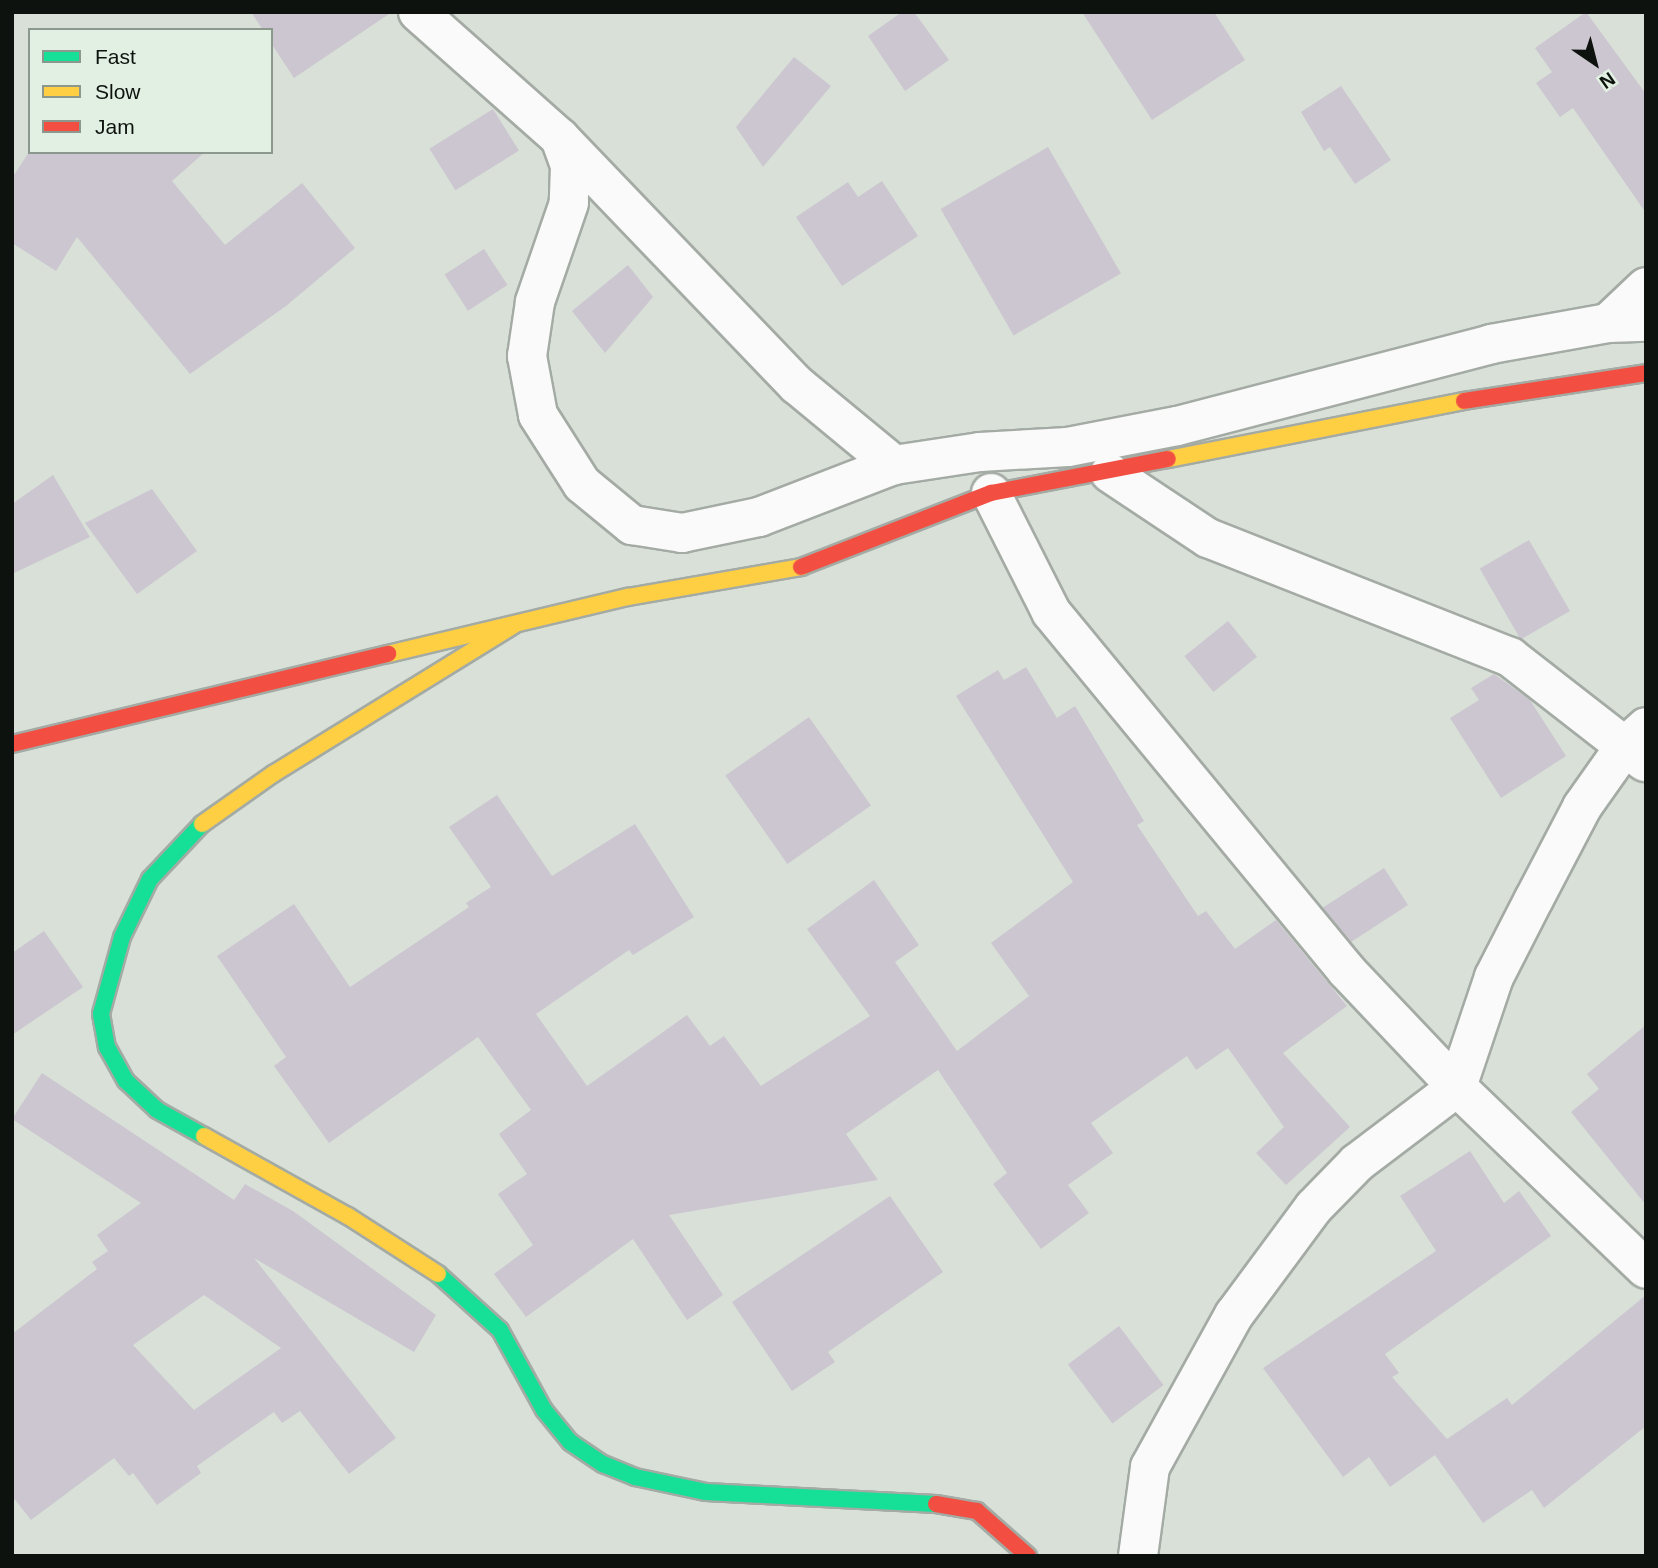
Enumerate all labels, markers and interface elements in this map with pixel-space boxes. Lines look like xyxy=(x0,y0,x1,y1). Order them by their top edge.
legend xyxy=(28,28,273,154)
north arrow xyxy=(1560,28,1630,98)
text: Fast xyxy=(95,45,136,68)
text: N xyxy=(1596,68,1619,93)
text: Slow xyxy=(95,80,141,103)
text: Jam xyxy=(95,115,135,138)

